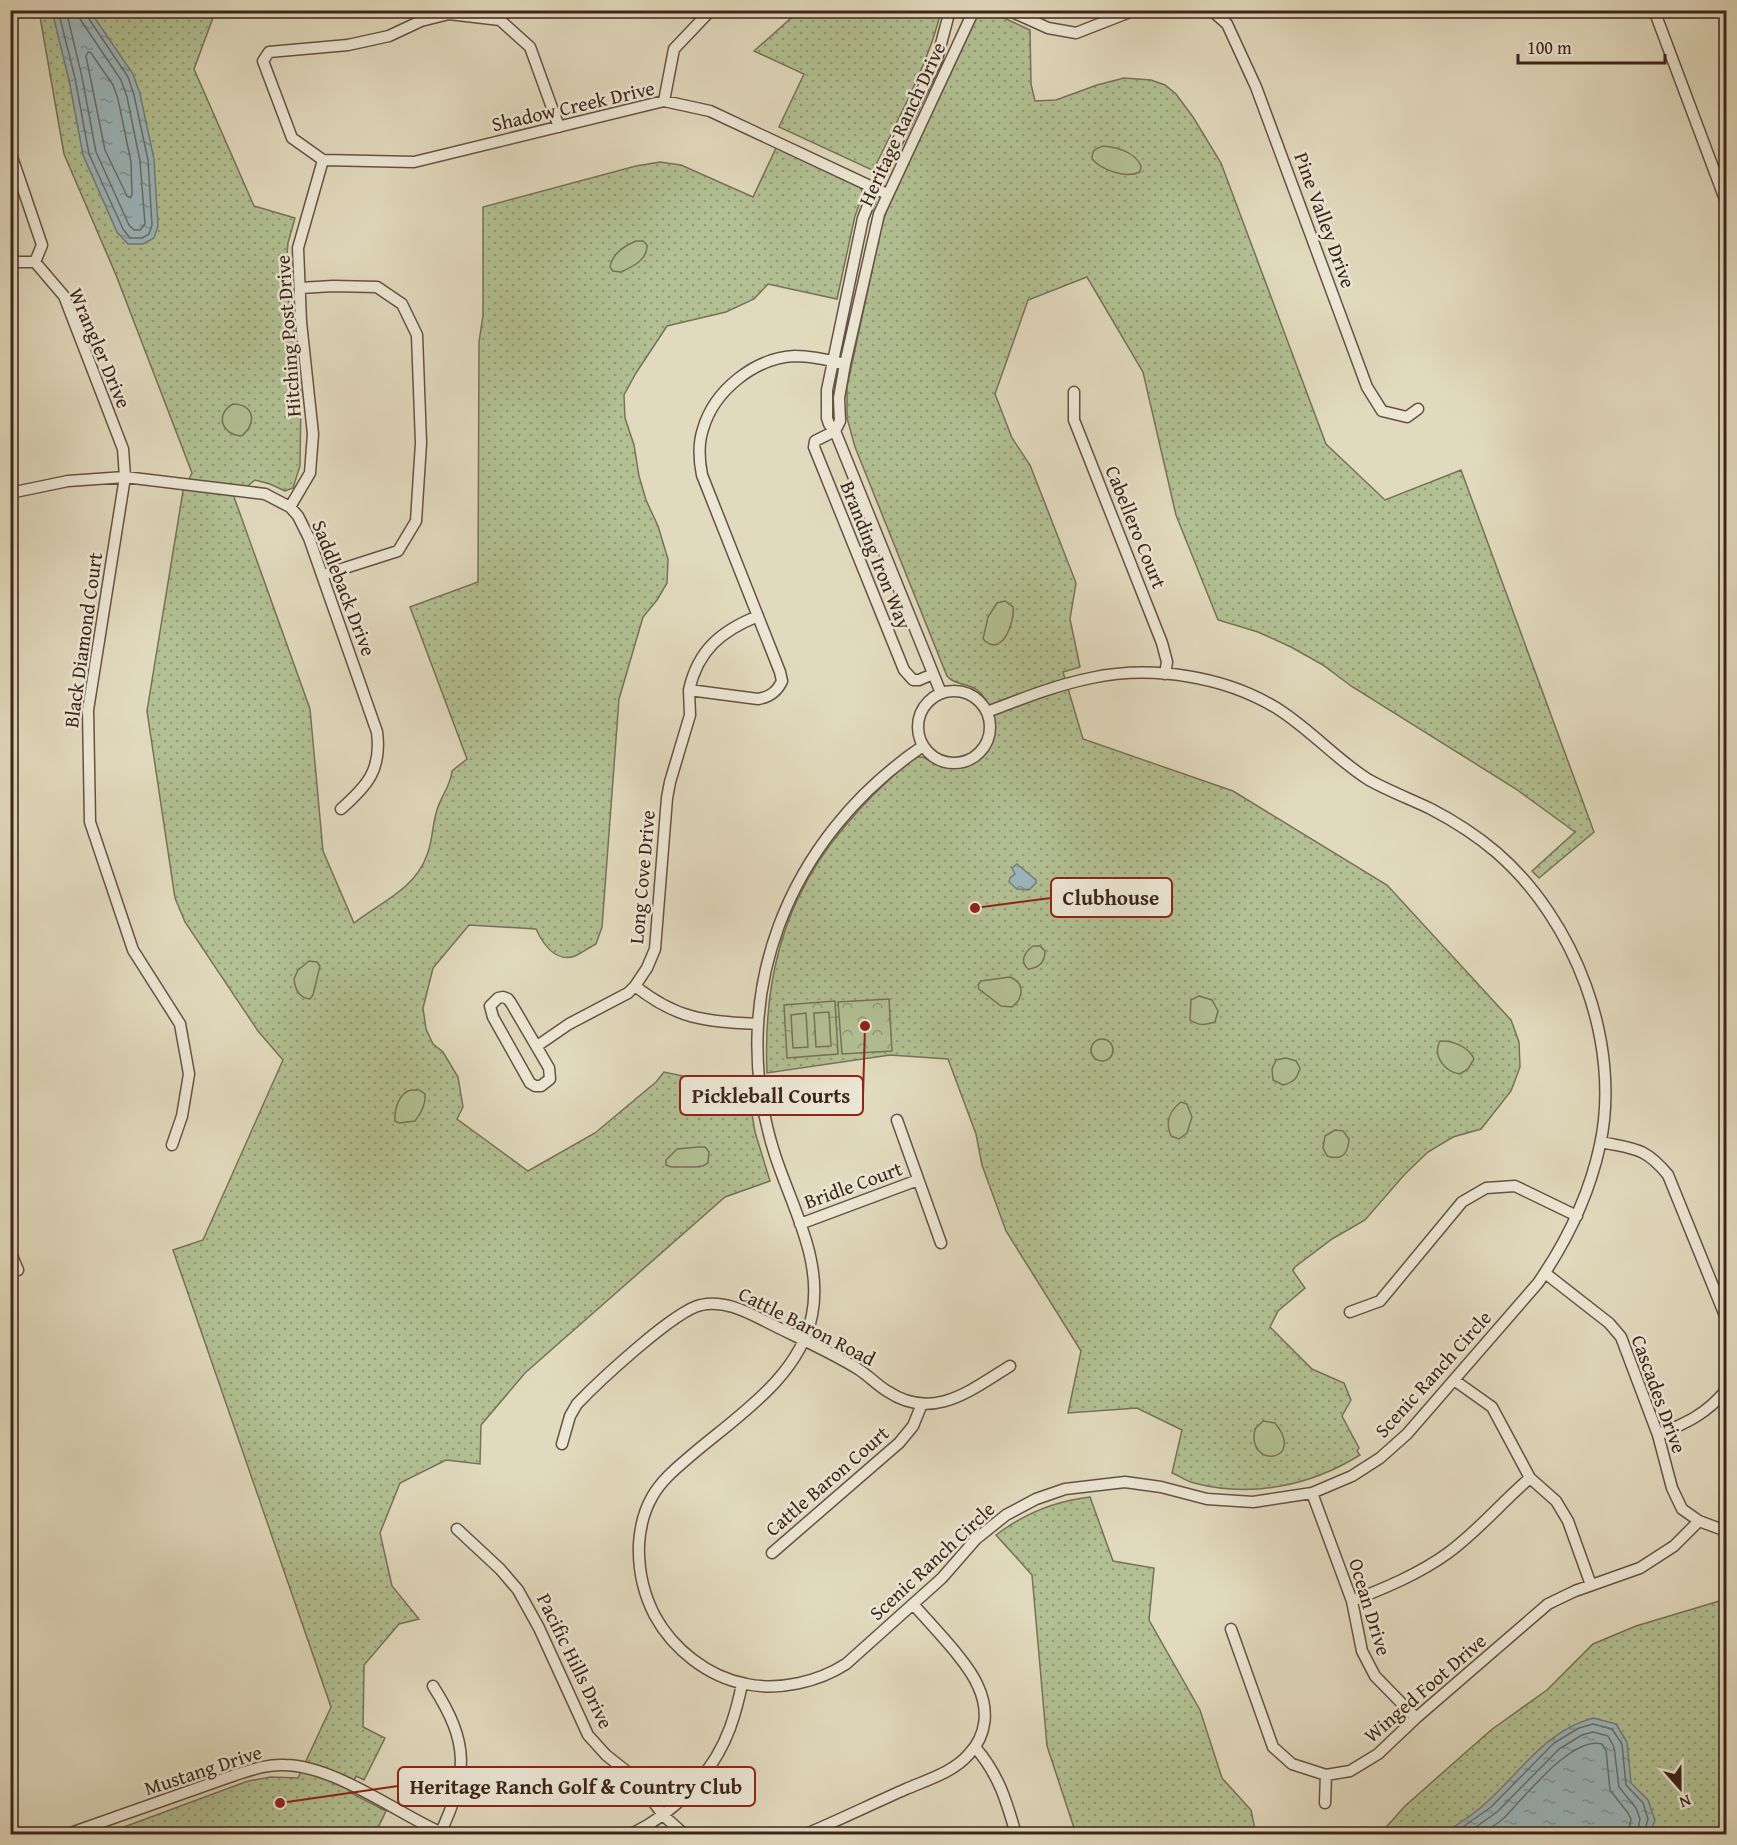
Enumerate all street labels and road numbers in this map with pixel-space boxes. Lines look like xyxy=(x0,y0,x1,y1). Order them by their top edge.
street label: Heritage Ranch Drive xyxy=(851,37,952,211)
street label: Shadow Creek Drive xyxy=(488,73,657,138)
street label: Pine Valley Drive xyxy=(1287,148,1363,292)
street label: Hitching Post Drive xyxy=(267,254,308,418)
street label: Wrangler Drive xyxy=(62,283,139,412)
street label: Cabellero Court xyxy=(1099,461,1174,593)
street label: Branding Iron Way xyxy=(834,476,919,633)
street label: Saddleback Drive xyxy=(305,516,384,660)
street label: Black Diamond Court xyxy=(56,550,109,729)
street label: Long Cove Drive xyxy=(621,809,662,945)
street label: Bridle Court xyxy=(800,1153,906,1216)
street label: Cattle Baron Road xyxy=(734,1279,881,1373)
street label: Scenic Ranch Circle xyxy=(1367,1304,1498,1444)
street label: Cascades Drive xyxy=(1625,1331,1694,1457)
street label: Cattle Baron Court xyxy=(758,1419,895,1543)
street label: Scenic Ranch Circle xyxy=(862,1495,1001,1627)
street label: Ocean Drive xyxy=(1342,1555,1399,1659)
street label: Pacific Hills Drive xyxy=(530,1588,621,1733)
street label: Winged Foot Drive xyxy=(1357,1626,1492,1749)
street label: Mustang Drive xyxy=(140,1737,265,1802)

